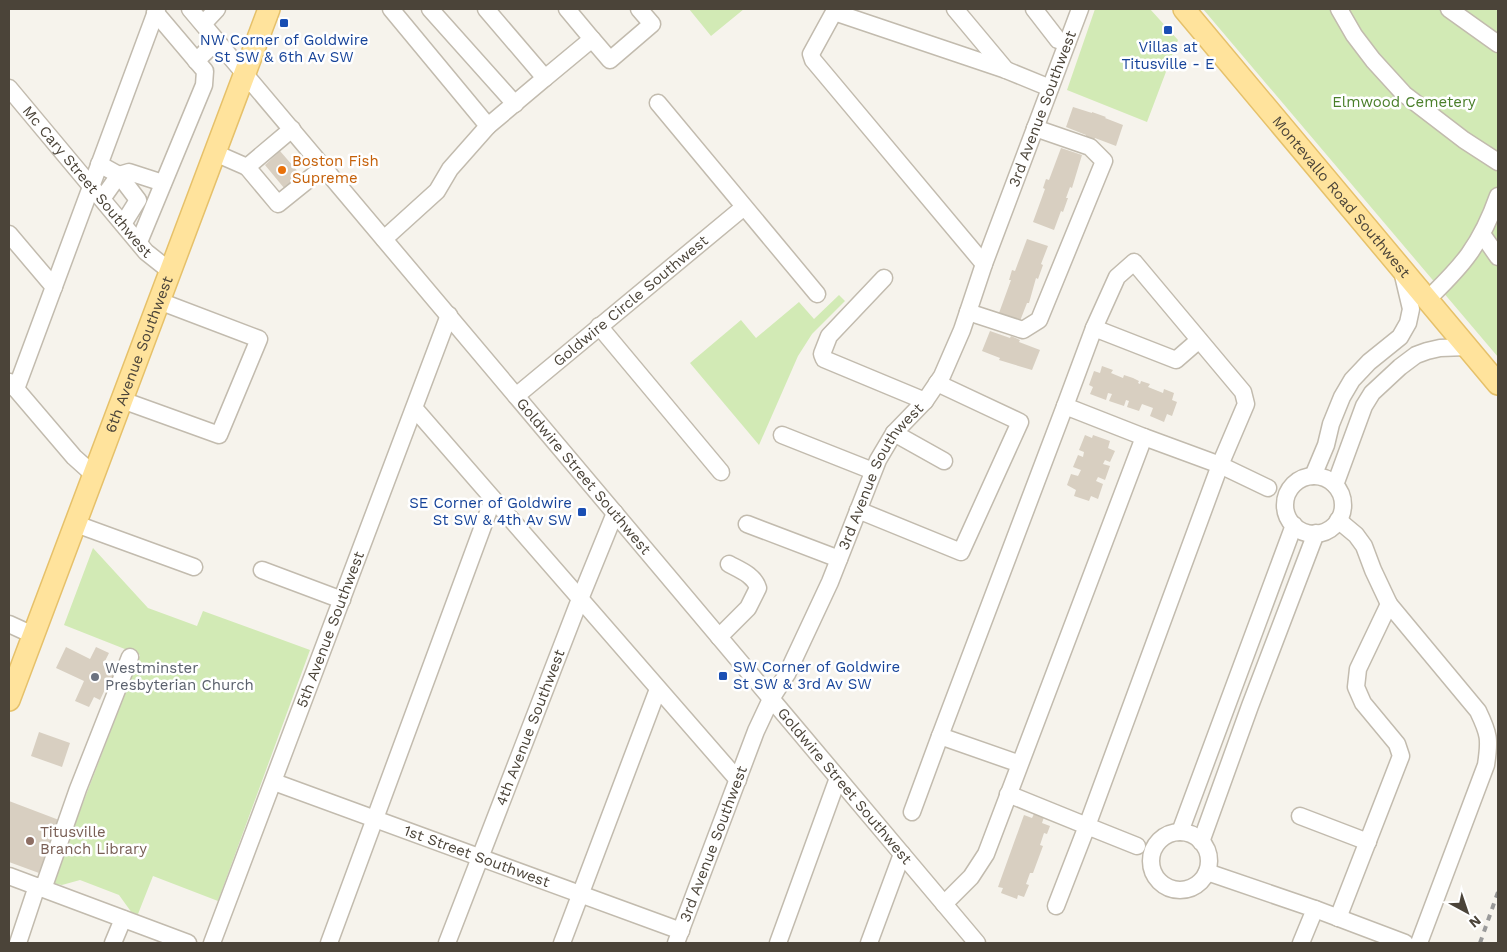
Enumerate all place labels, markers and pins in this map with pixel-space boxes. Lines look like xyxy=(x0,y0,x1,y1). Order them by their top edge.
marker: NW Corner of Goldwire St SW & 6th Av SW xyxy=(278,17,290,29)
marker: Villas at Titusville - E xyxy=(1162,24,1174,36)
place label: NW Corner of Goldwire St SW & 6th Av SW xyxy=(200,31,368,66)
place label: Villas at Titusville - E xyxy=(1121,38,1215,73)
place label: Boston Fish Supreme xyxy=(292,152,379,187)
marker: Boston Fish Supreme xyxy=(276,164,288,176)
place label: SE Corner of Goldwire St SW & 4th Av SW xyxy=(409,494,572,529)
marker: SE Corner of Goldwire St SW & 4th Av SW xyxy=(576,506,588,518)
place label: SW Corner of Goldwire St SW & 3rd Av SW xyxy=(733,658,900,693)
place label: Westminster Presbyterian Church xyxy=(105,659,254,694)
marker: SW Corner of Goldwire St SW & 3rd Av SW xyxy=(717,670,729,682)
marker: Westminster Presbyterian Church xyxy=(89,671,101,683)
place label: Titusville Branch Library xyxy=(40,823,147,858)
marker: Titusville Branch Library xyxy=(24,835,36,847)

